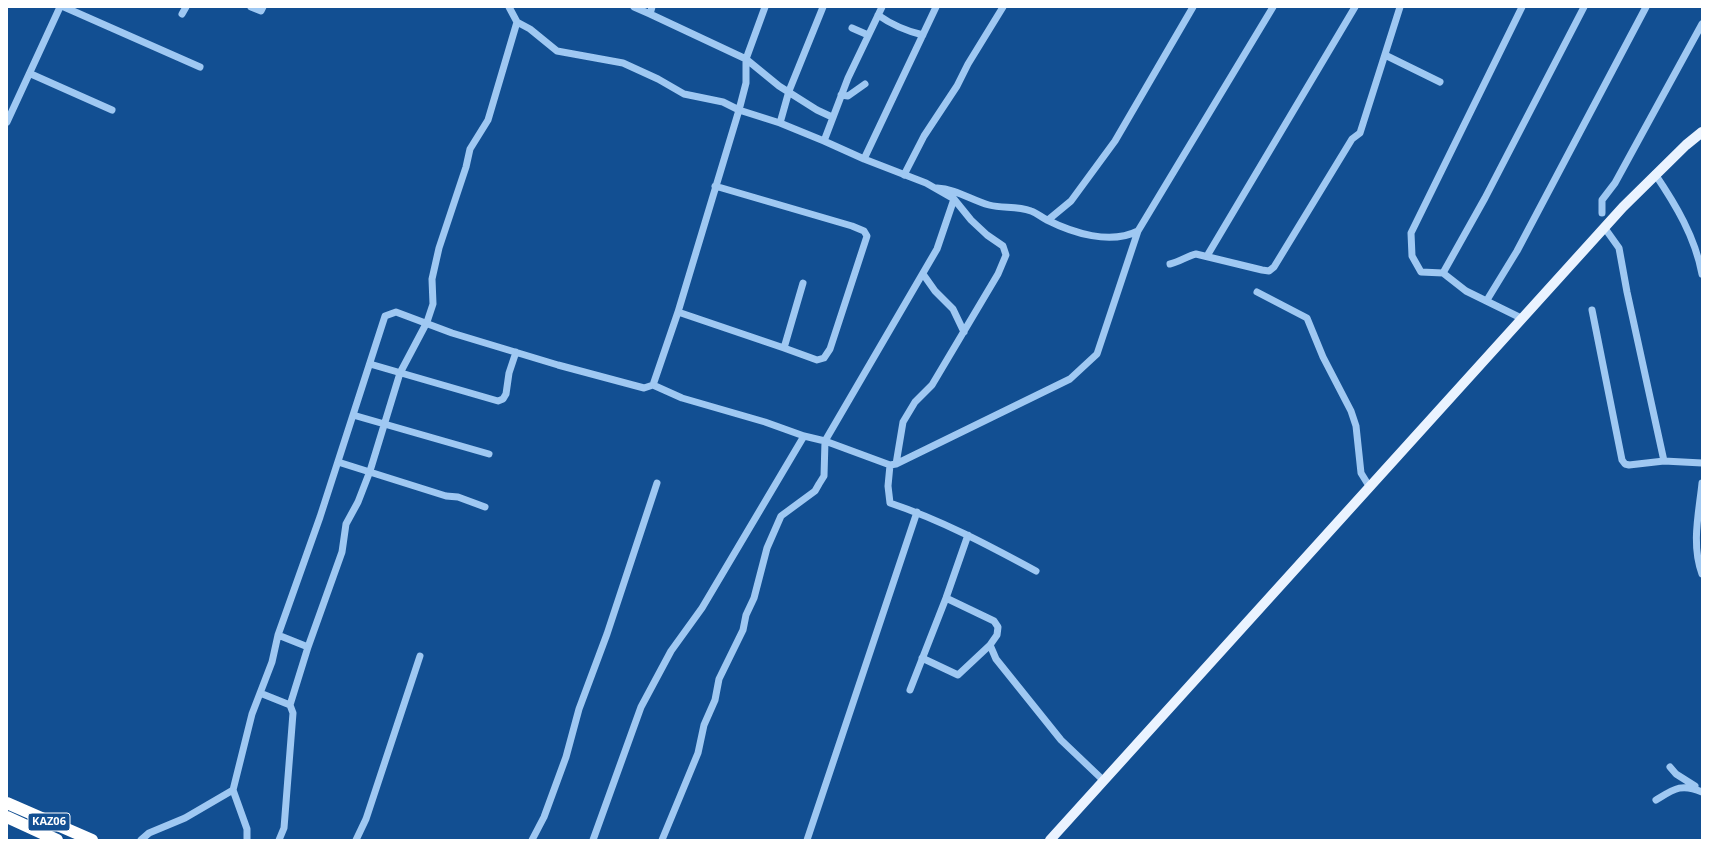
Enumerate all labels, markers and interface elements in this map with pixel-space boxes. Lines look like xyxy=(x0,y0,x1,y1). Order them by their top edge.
road number: KАZ06 xyxy=(28,813,70,831)

